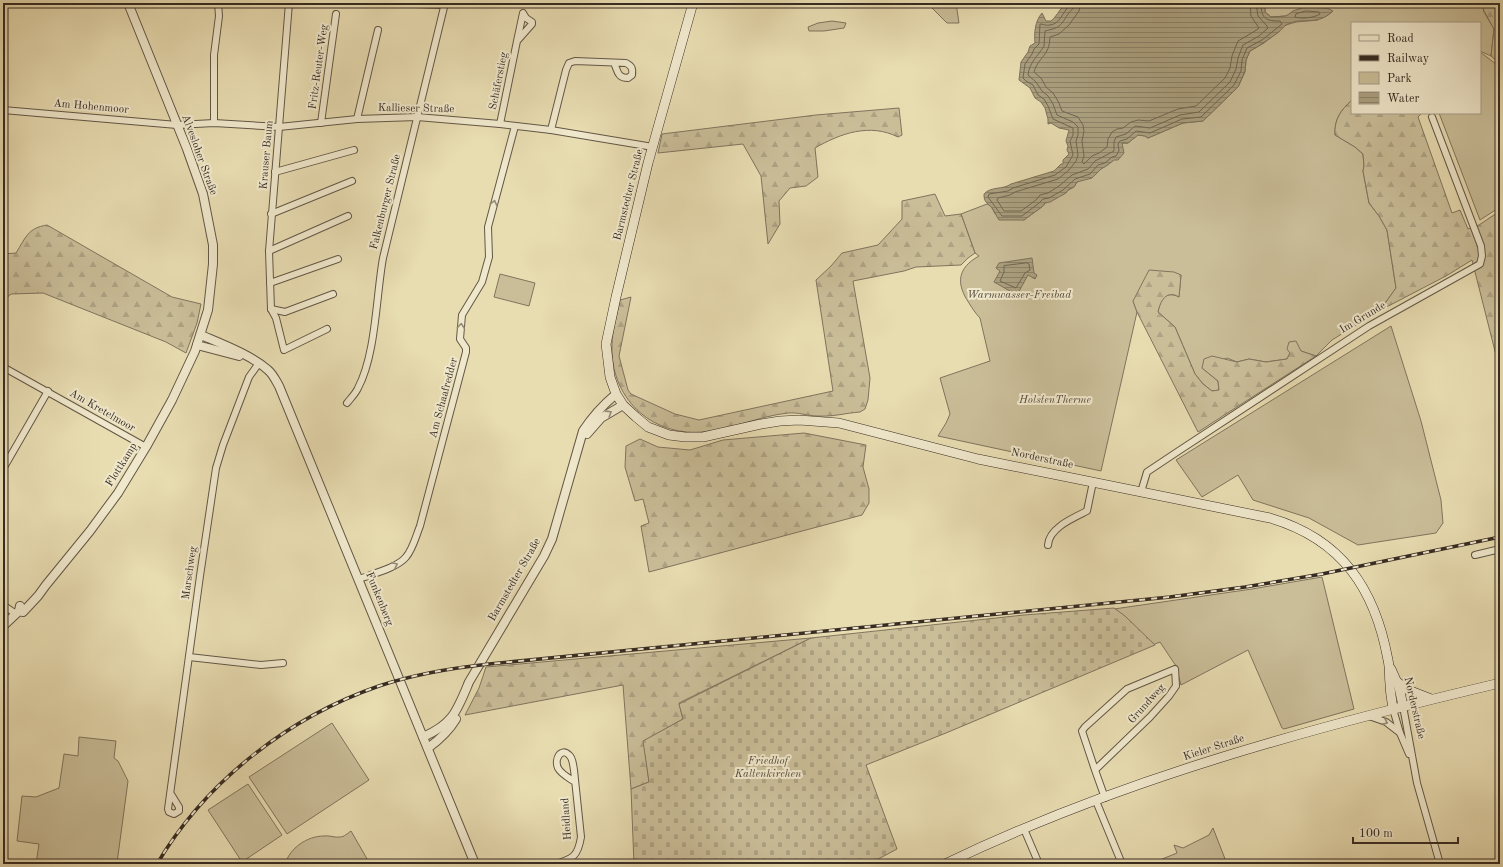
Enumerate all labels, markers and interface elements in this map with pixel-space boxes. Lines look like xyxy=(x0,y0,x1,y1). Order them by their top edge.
legend xyxy=(1351,22,1481,114)
street label: Fritz-Reuter-Weg xyxy=(308,24,330,110)
text: Road xyxy=(1387,33,1414,45)
street label: Schäferstieg xyxy=(488,51,510,111)
text: Railway xyxy=(1387,53,1430,65)
text: Park xyxy=(1387,73,1412,85)
text: Water xyxy=(1387,93,1420,105)
street label: Am Hohenmoor xyxy=(53,98,130,116)
street label: Kallieser Straße xyxy=(378,103,454,115)
street label: Alvesloher Straße xyxy=(179,113,219,197)
street label: Krauser Baum xyxy=(259,120,276,190)
street label: Barmstedter Straße xyxy=(612,148,646,242)
street label: Falkenburger Straße xyxy=(369,153,403,251)
one-way arrow xyxy=(490,200,498,206)
park label: Warmwasser-Freibad xyxy=(967,290,1071,301)
street label: Im Grunde xyxy=(1338,300,1388,336)
one-way arrow xyxy=(456,323,465,329)
street label: Am Schaafredder xyxy=(428,356,460,439)
street label: Am Kretelmoor xyxy=(67,388,137,435)
park label: HolstenTherme xyxy=(1018,395,1091,406)
one-way arrow xyxy=(605,410,612,418)
street label: Flottkamp xyxy=(104,441,140,489)
street label: Norderstraße xyxy=(1010,447,1074,471)
street label: Barmstedter Straße xyxy=(487,537,543,623)
street label: Marschweg xyxy=(181,546,199,600)
one-way arrow xyxy=(391,562,398,570)
street label: Funkenberg xyxy=(363,570,395,628)
street label: Norderstraße xyxy=(1402,676,1426,740)
street label: Grundweg xyxy=(1127,682,1168,726)
one-way arrow xyxy=(1380,717,1388,725)
street label: Kieler Straße xyxy=(1182,733,1246,763)
park label: Friedhof Kaltenkirchen xyxy=(734,756,802,780)
street label: Heidland xyxy=(560,797,574,841)
scale bar xyxy=(1353,819,1458,845)
text: 100 m xyxy=(1359,828,1393,840)

